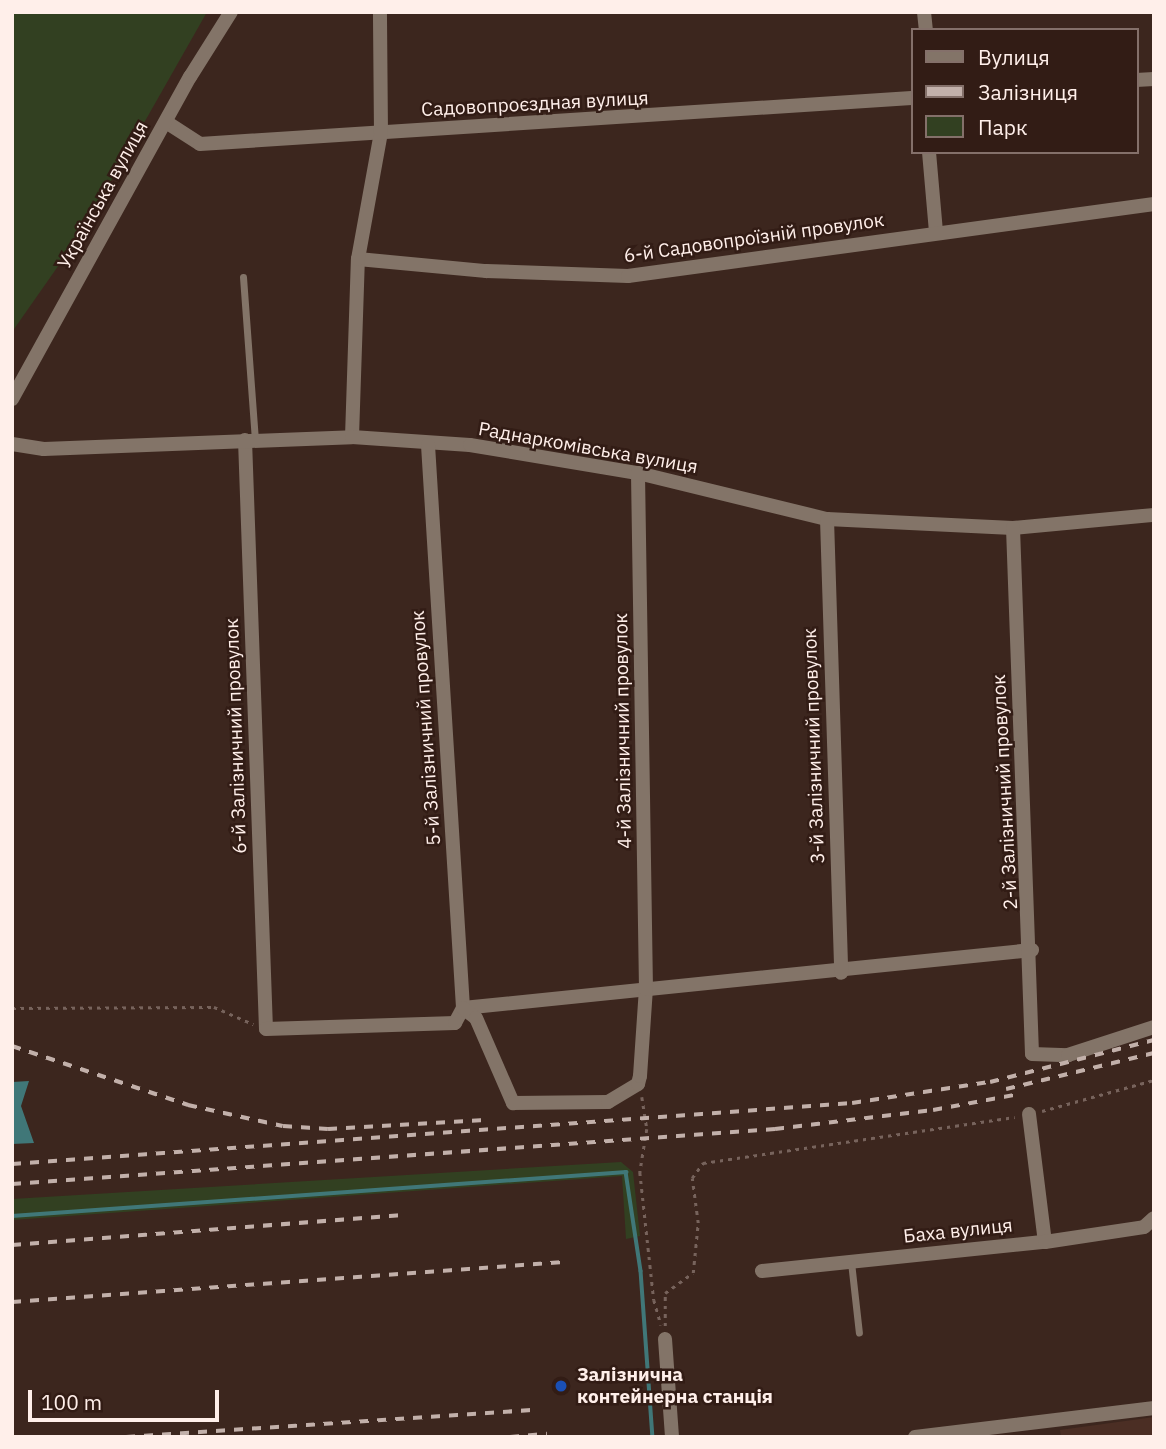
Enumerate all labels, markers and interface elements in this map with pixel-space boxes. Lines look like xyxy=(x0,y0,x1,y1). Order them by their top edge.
legend xyxy=(911,28,1138,154)
text: Вулиця xyxy=(978,43,1050,71)
text: Залізниця xyxy=(978,78,1078,106)
street label: Садовопроєздная вулиця xyxy=(421,87,649,121)
text: Парк xyxy=(978,113,1028,141)
street label: Українська вулиця xyxy=(53,117,153,273)
street label: 6-й Садовопроїзній провулок xyxy=(622,208,886,268)
street label: Раднаркомівська вулиця xyxy=(477,417,699,479)
street label: 5-й Залізничний провулок xyxy=(406,610,446,846)
street label: 4-й Залізничний провулок xyxy=(610,613,636,849)
street label: 6-й Залізничний провулок xyxy=(220,618,252,854)
street label: 3-й Залізничний провулок xyxy=(798,628,830,864)
street label: 2-й Залізничний провулок xyxy=(987,674,1023,910)
street label: Баха вулиця xyxy=(902,1214,1014,1248)
place label: Залізнична контейнерна станція xyxy=(577,1364,773,1408)
scale bar xyxy=(32,1376,222,1420)
marker: Залізнична контейнерна станція xyxy=(551,1376,571,1396)
text: 100 m xyxy=(41,1388,102,1416)

